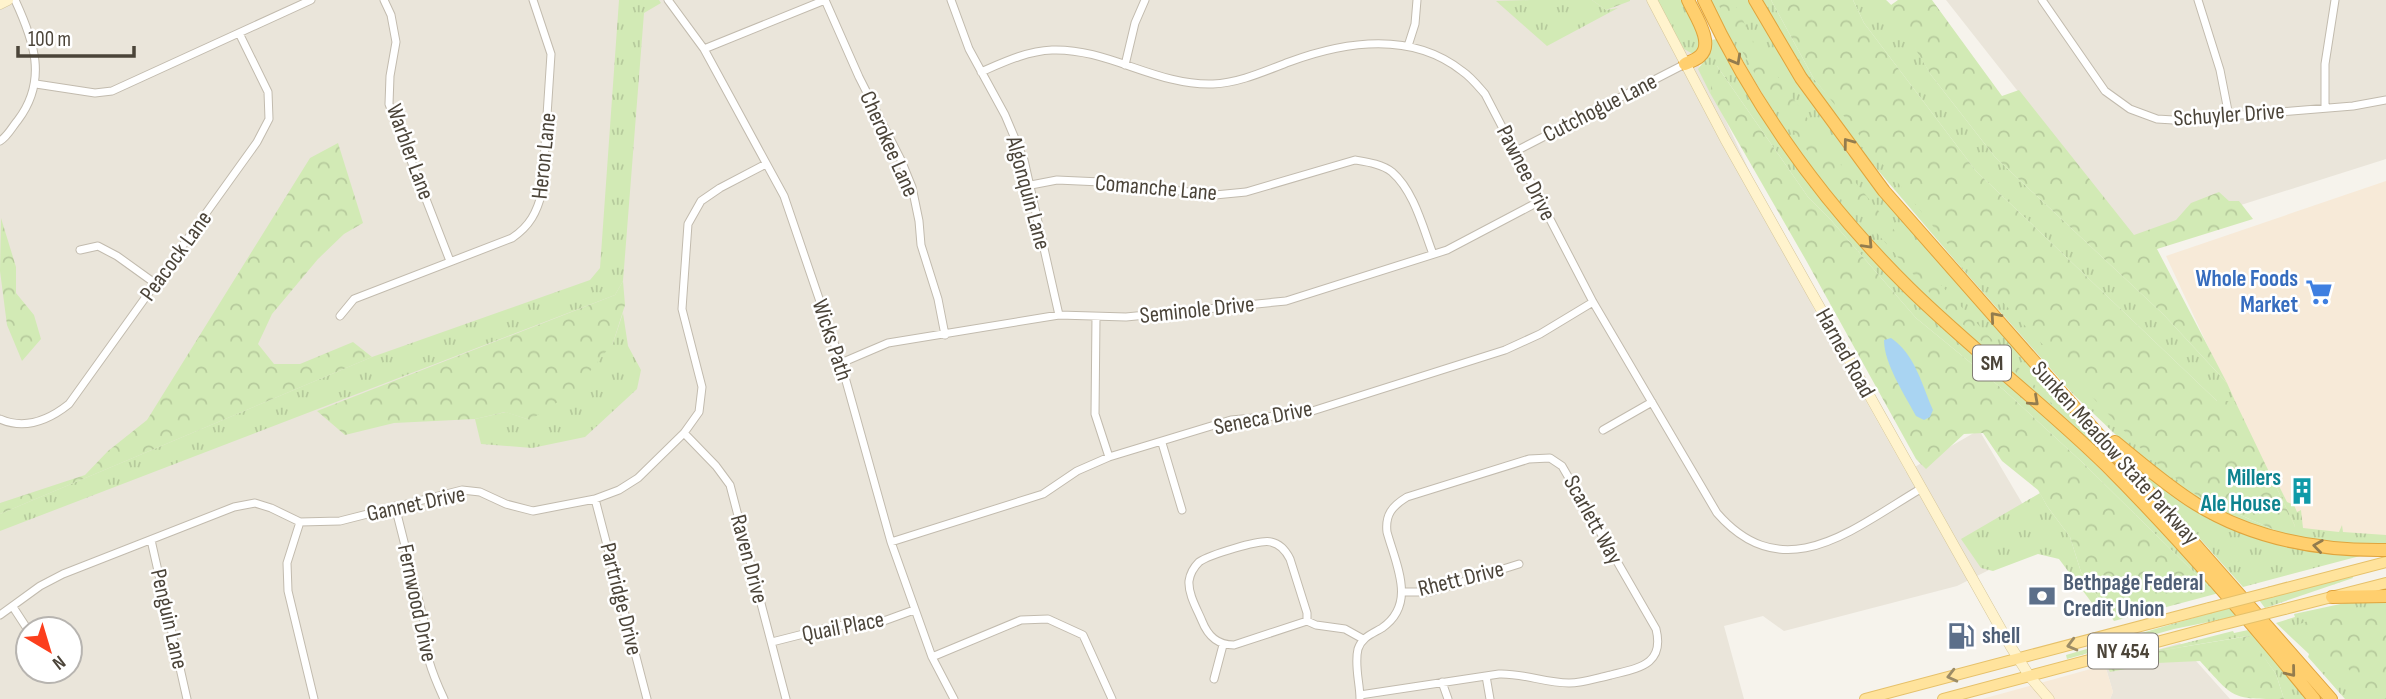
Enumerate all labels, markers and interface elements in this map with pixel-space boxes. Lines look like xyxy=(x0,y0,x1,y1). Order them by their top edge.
scale bar xyxy=(18,14,133,58)
text: 100 m xyxy=(28,27,71,52)
one-way arrow xyxy=(1727,53,1741,66)
street label: Cutchogue Lane xyxy=(1538,67,1662,149)
street label: Cherokee Lane xyxy=(853,87,925,201)
street label: Schuyler Drive xyxy=(2172,97,2286,133)
street label: Warbler Lane xyxy=(380,100,440,204)
street label: Heron Lane xyxy=(526,111,562,201)
street label: Pawnee Drive xyxy=(1490,121,1562,225)
street label: Algonquin Lane xyxy=(999,132,1057,253)
one-way arrow xyxy=(1844,138,1856,151)
street label: Comanche Lane xyxy=(1094,169,1218,207)
street label: Peacock Lane xyxy=(134,205,218,307)
one-way arrow xyxy=(1860,236,1873,249)
place label: Whole Foods Market xyxy=(2196,265,2298,319)
supermarket icon: Whole Foods Market xyxy=(2304,277,2334,307)
street label: Seminole Drive xyxy=(1138,290,1256,330)
street label: Wicks Path xyxy=(806,296,858,384)
street label: Harned Road xyxy=(1809,303,1881,403)
one-way arrow xyxy=(1991,312,2003,325)
road number: SM xyxy=(1973,346,2011,380)
street label: Sunken Meadow State Parkway xyxy=(2025,356,2205,551)
one-way arrow xyxy=(2025,392,2038,405)
street label: Seneca Drive xyxy=(1211,395,1315,441)
place label: Millers Ale House xyxy=(2200,464,2281,518)
street label: Scarlett Way xyxy=(1557,471,1629,569)
building icon: Millers Ale House xyxy=(2287,476,2317,506)
street label: Gannet Drive xyxy=(364,480,468,528)
street label: Raven Drive xyxy=(724,512,774,606)
one-way arrow xyxy=(2312,539,2324,554)
street label: Partridge Drive xyxy=(594,540,648,658)
street label: Fernwood Drive xyxy=(391,542,443,664)
street label: Rhett Drive xyxy=(1415,555,1507,603)
street label: Penguin Lane xyxy=(144,566,194,672)
place label: Bethpage Federal Credit Union xyxy=(2063,569,2204,623)
bank icon: Bethpage Federal Credit Union xyxy=(2027,581,2057,611)
street label: Quail Place xyxy=(799,605,887,649)
north arrow xyxy=(14,615,84,685)
fuel station icon: shell xyxy=(1946,621,1976,651)
place label: shell xyxy=(1982,622,2020,650)
road number: NY 454 xyxy=(2088,634,2158,668)
one-way arrow xyxy=(2066,637,2078,651)
text: N xyxy=(47,650,70,674)
one-way arrow xyxy=(2283,664,2296,676)
one-way arrow xyxy=(1946,668,1958,682)

